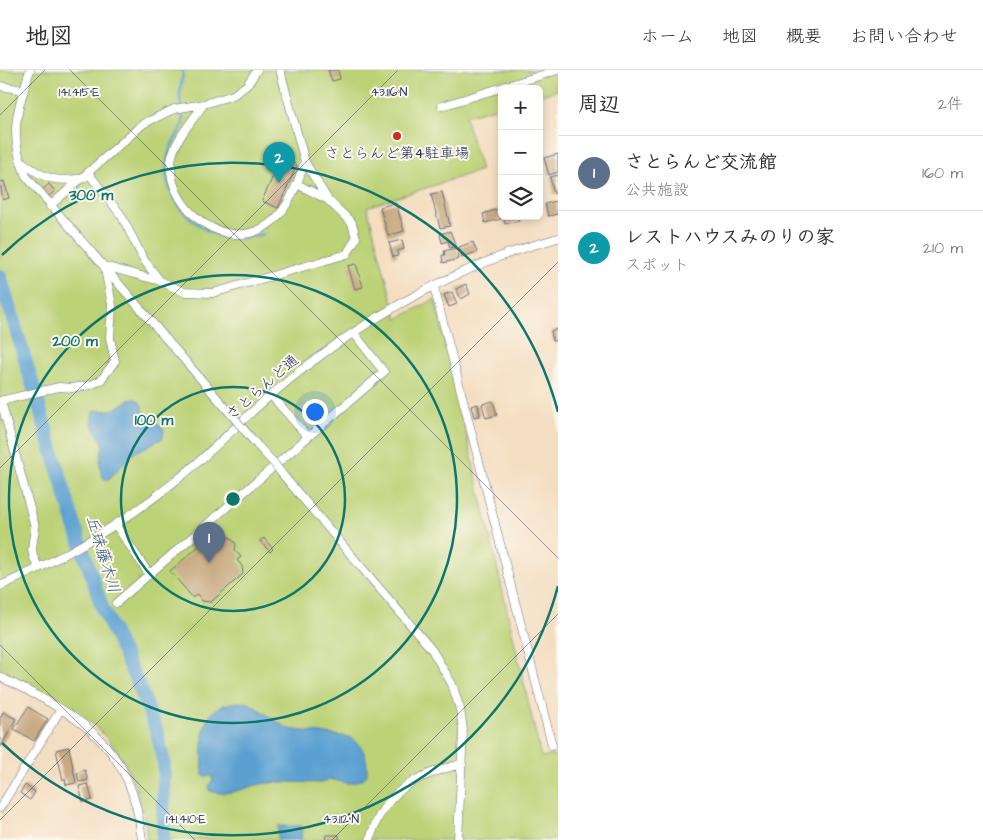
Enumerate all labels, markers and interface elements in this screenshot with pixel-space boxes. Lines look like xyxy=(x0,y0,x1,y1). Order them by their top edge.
text: 地図 xyxy=(25,20,73,54)
text: ホーム xyxy=(641,24,694,49)
text: 地図 xyxy=(722,24,758,49)
text: 概要 xyxy=(786,24,822,49)
text: お問い合わせ xyxy=(850,24,958,49)
text: 141.415°E xyxy=(59,84,99,101)
text: 43.116°N xyxy=(371,84,408,101)
map controls xyxy=(498,85,543,220)
button: + xyxy=(498,85,543,130)
text: 周辺 xyxy=(578,90,620,119)
text: 2件 xyxy=(938,93,963,115)
marker: さとらんど第4駐車場 xyxy=(391,130,403,142)
button: − xyxy=(498,130,543,175)
pin: 2 xyxy=(263,142,295,183)
place label: さとらんど第4駐車場 xyxy=(324,143,470,164)
text: さとらんど交流館 xyxy=(625,149,777,176)
text: 1 xyxy=(593,162,595,184)
text: 160 m xyxy=(922,162,963,184)
button: layers xyxy=(498,175,543,220)
text: 公共施設 xyxy=(625,179,689,201)
text: 300 m xyxy=(68,185,113,206)
text: レストハウスみのりの家 xyxy=(625,224,834,251)
text: 2 xyxy=(589,237,599,259)
text: 210 m xyxy=(923,237,963,259)
text: スポット xyxy=(625,254,689,276)
text: 200 m xyxy=(51,331,98,352)
street label: さとらんど通 xyxy=(221,350,303,425)
your location xyxy=(302,399,328,425)
text: 100 m xyxy=(135,410,174,431)
centre of rings xyxy=(224,490,242,508)
water label: 丘珠藤木川 xyxy=(81,513,125,596)
pin: 1 xyxy=(193,522,225,563)
text: 141.410°E xyxy=(166,811,206,828)
text: 43.112°N xyxy=(323,811,360,828)

